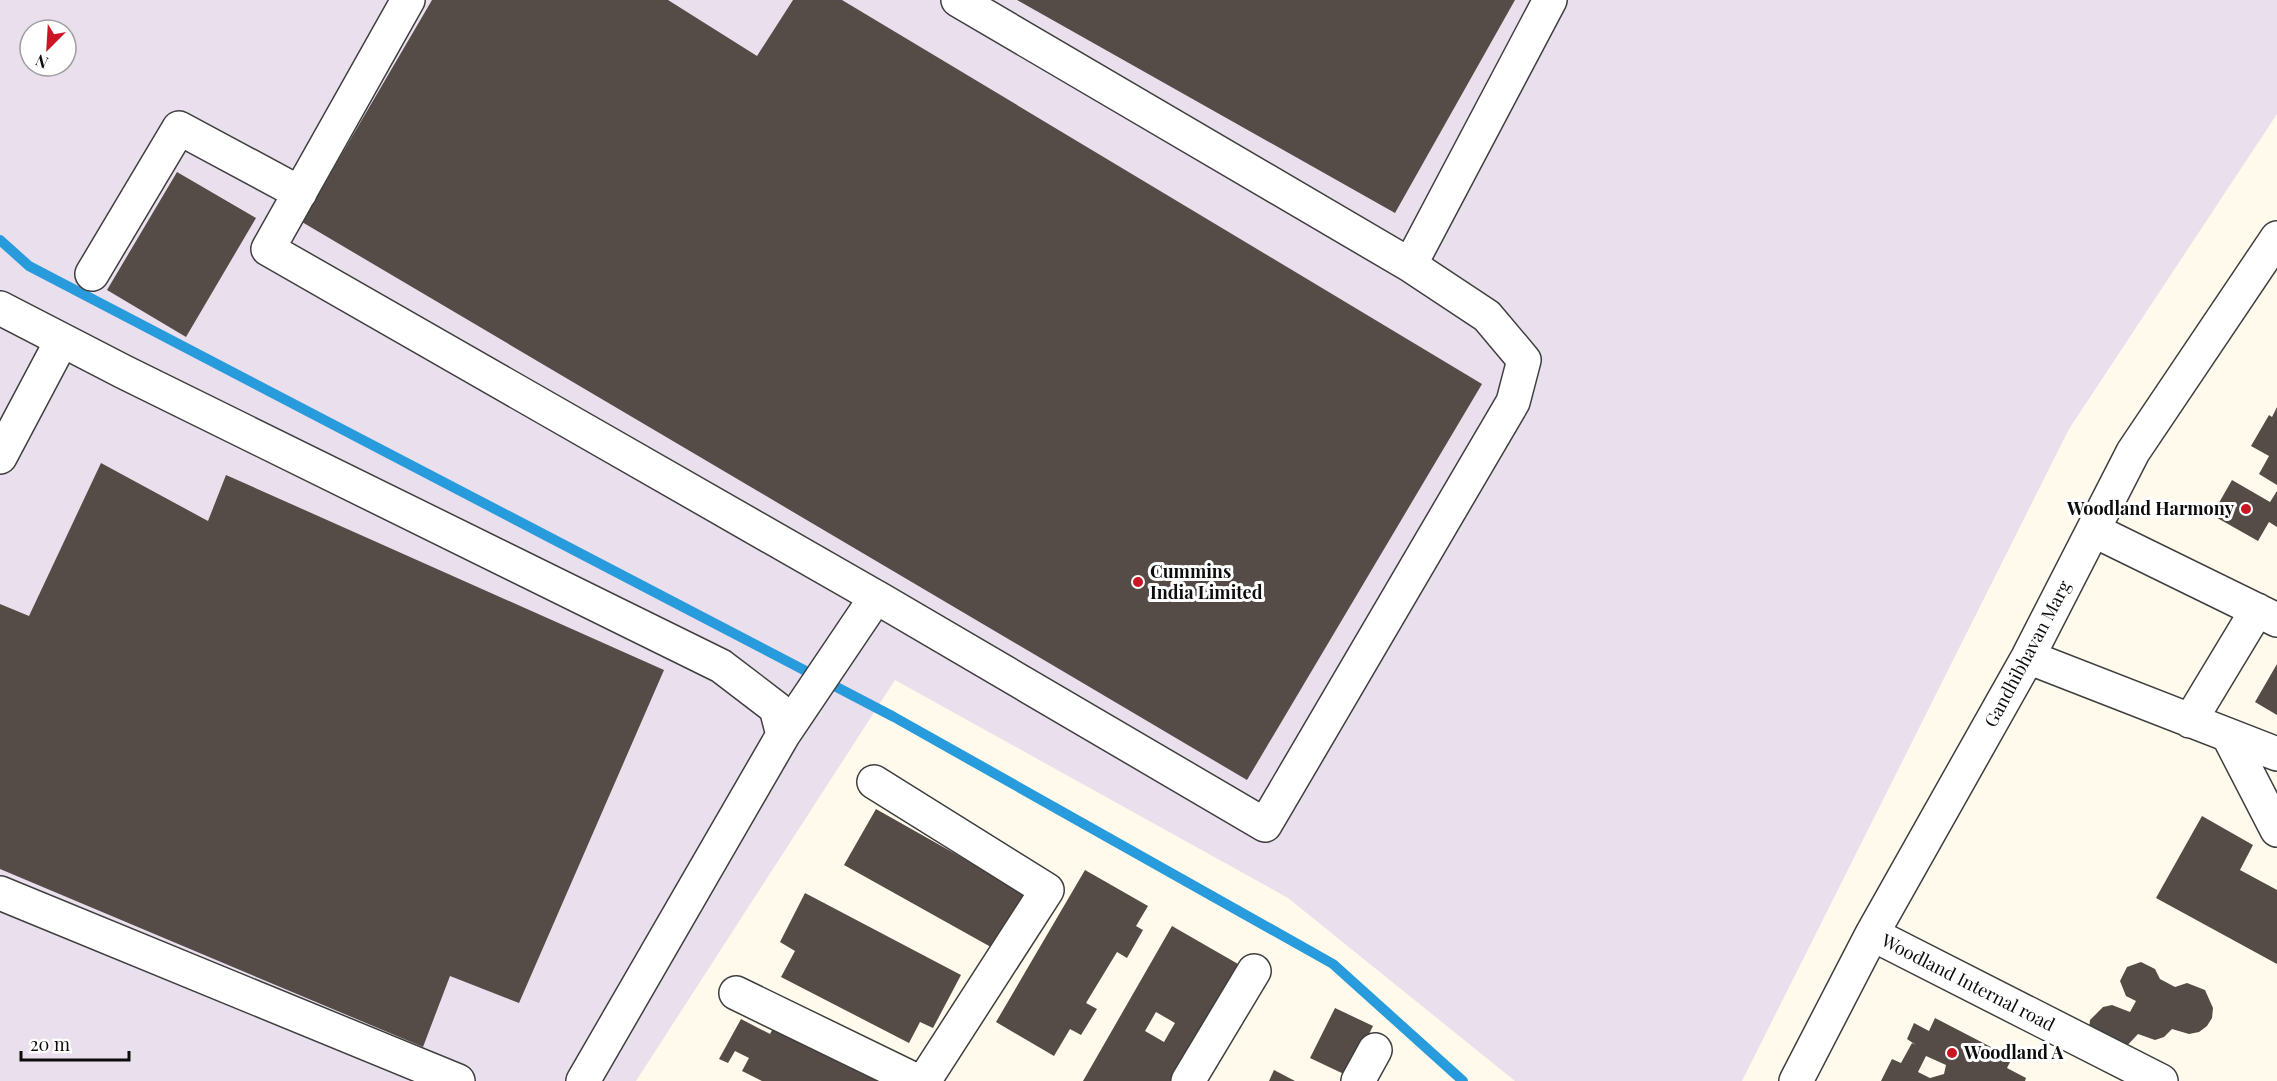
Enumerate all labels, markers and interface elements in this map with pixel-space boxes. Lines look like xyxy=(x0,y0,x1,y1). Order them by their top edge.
north arrow xyxy=(18,18,78,78)
text: N xyxy=(32,50,51,74)
place label: Woodland Harmony xyxy=(2066,496,2235,520)
marker: Woodland Harmony xyxy=(2239,502,2253,516)
place label: Cummins India Limited xyxy=(1150,559,1263,604)
marker: Cummins India Limited xyxy=(1131,575,1145,589)
street label: Gandhibhavan Marg xyxy=(1978,576,2076,731)
street label: Woodland Internal road xyxy=(1877,927,2060,1037)
scale bar xyxy=(21,1024,129,1062)
text: 20 m xyxy=(30,1032,70,1056)
place label: Woodland A xyxy=(1963,1040,2065,1064)
marker: Woodland A xyxy=(1945,1046,1959,1060)

